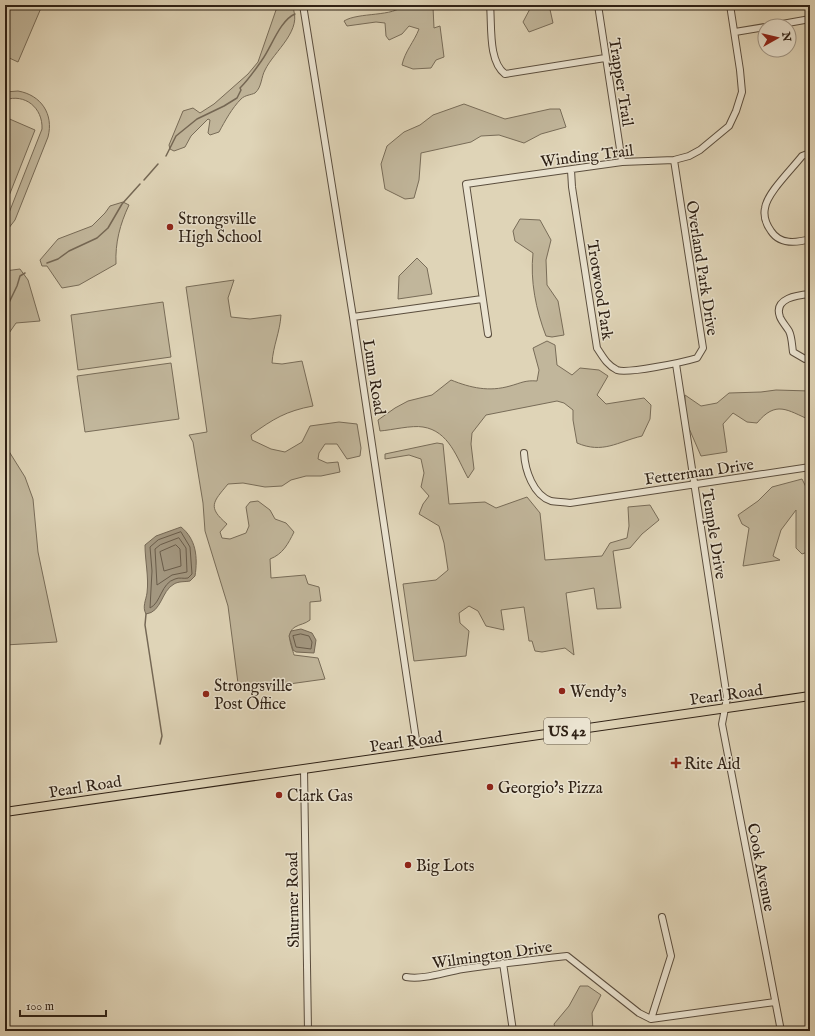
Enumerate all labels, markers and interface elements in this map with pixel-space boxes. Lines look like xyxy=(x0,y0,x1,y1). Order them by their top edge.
north arrow xyxy=(757,18,797,58)
text: N xyxy=(778,30,794,43)
street label: Trapper Trail xyxy=(603,37,637,129)
street label: Winding Trail xyxy=(540,141,635,173)
street label: Overland Park Drive xyxy=(680,199,722,337)
place label: Strongsville High School xyxy=(178,210,262,248)
marker: Strongsville High School xyxy=(165,222,175,232)
street label: Trotwood Park xyxy=(581,239,617,342)
street label: Lunn Road xyxy=(357,338,389,417)
street label: Fetterman Drive xyxy=(643,455,755,491)
street label: Temple Drive xyxy=(696,488,730,581)
place label: Strongsville Post Office xyxy=(214,677,292,715)
street label: Pearl Road xyxy=(689,681,764,711)
place label: Wendy's xyxy=(570,683,627,703)
marker: Wendy's xyxy=(557,686,567,696)
marker: Strongsville Post Office xyxy=(201,689,211,699)
road number: US 42 xyxy=(544,718,590,744)
street label: Pearl Road xyxy=(369,728,444,758)
place label: Rite Aid xyxy=(684,755,741,775)
marker: Rite Aid xyxy=(671,758,681,768)
street label: Pearl Road xyxy=(48,772,123,804)
place label: Georgio's Pizza xyxy=(498,779,603,799)
marker: Georgio's Pizza xyxy=(485,782,495,792)
place label: Clark Gas xyxy=(287,787,353,807)
marker: Clark Gas xyxy=(274,790,284,800)
street label: Cook Avenue xyxy=(742,822,778,913)
street label: Shurmer Road xyxy=(283,851,305,948)
place label: Big Lots xyxy=(416,857,475,877)
marker: Big Lots xyxy=(403,860,413,870)
street label: Wilmington Drive xyxy=(431,938,554,974)
scale bar xyxy=(20,992,106,1018)
text: 100 m xyxy=(26,999,54,1014)

